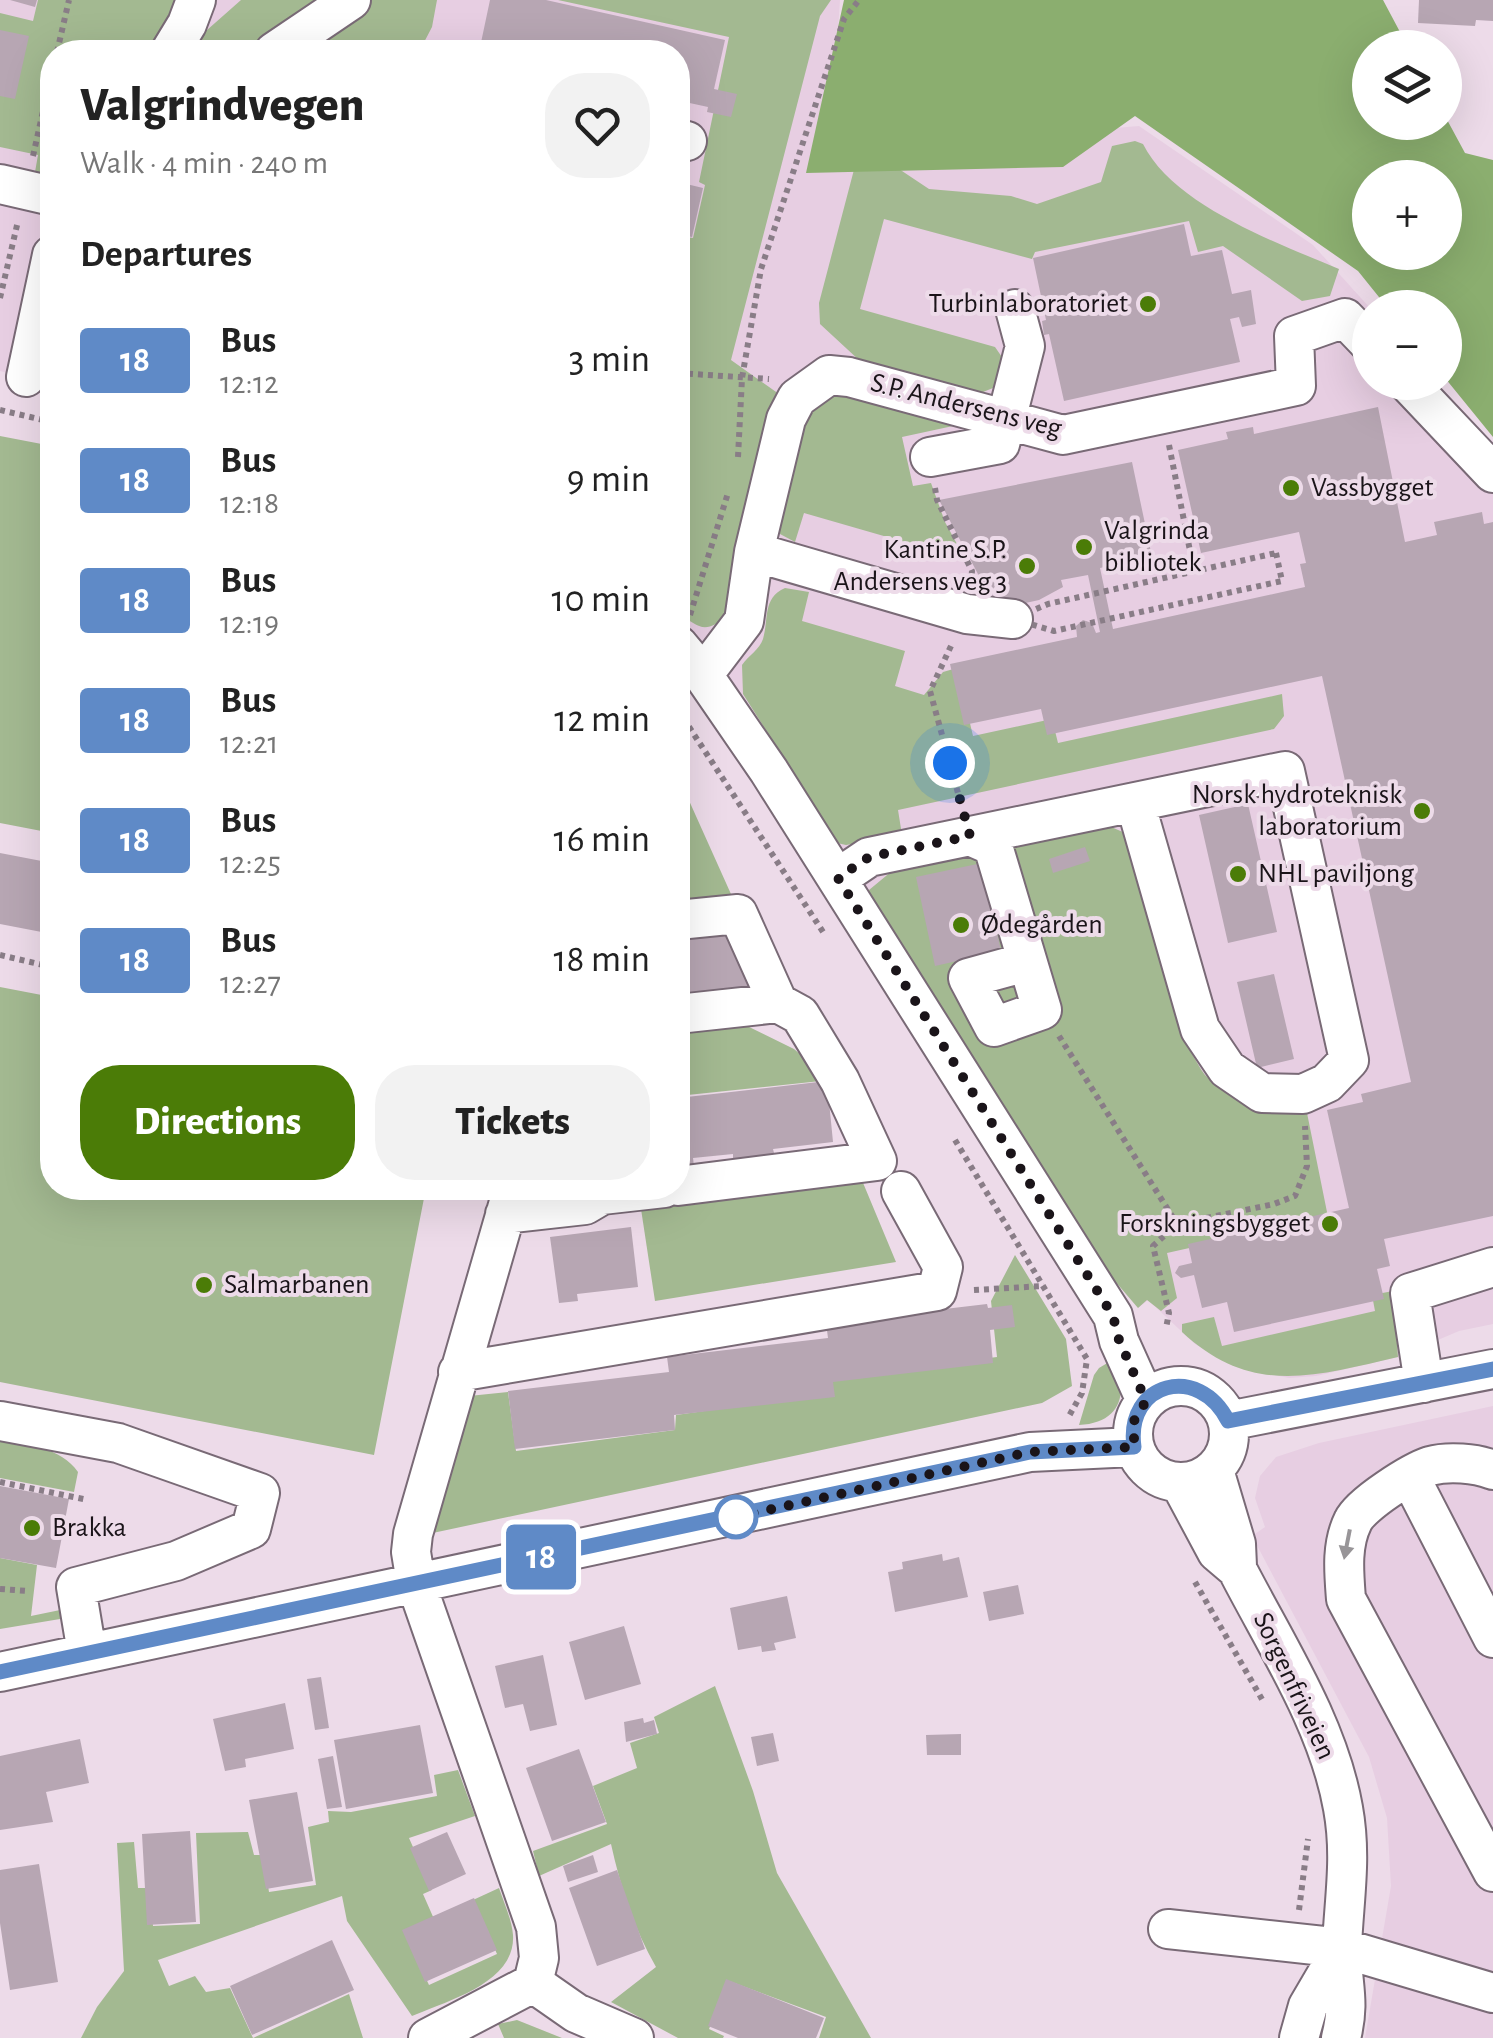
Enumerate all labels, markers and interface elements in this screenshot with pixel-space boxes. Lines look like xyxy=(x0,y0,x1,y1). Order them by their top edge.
map controls xyxy=(1352,30,1462,400)
button: layers xyxy=(1352,30,1462,140)
button: heart xyxy=(545,73,650,178)
text: Valgrindvegen xyxy=(80,82,364,130)
text: Walk · 4 min · 240 m xyxy=(80,147,328,179)
button: + xyxy=(1352,160,1462,270)
text: Departures xyxy=(80,236,252,274)
place label: Turbinlaboratoriet xyxy=(929,290,1128,318)
button: − xyxy=(1352,290,1462,400)
marker: Turbinlaboratoriet xyxy=(1137,293,1159,315)
text: Bus xyxy=(220,322,276,360)
text: 3 min xyxy=(569,341,650,379)
text: 18 xyxy=(120,343,150,378)
text: 12:12 xyxy=(220,367,278,399)
street label: S.P. Andersens veg xyxy=(868,369,1065,443)
text: Bus xyxy=(220,442,276,480)
text: 9 min xyxy=(567,461,650,499)
text: 18 xyxy=(120,463,150,498)
place label: Vassbygget xyxy=(1311,474,1433,502)
marker: Vassbygget xyxy=(1280,477,1302,499)
text: 12:18 xyxy=(220,487,279,519)
place label: Valgrinda bibliotek xyxy=(1104,517,1210,577)
place label: Kantine S.P. Andersens veg 3 xyxy=(834,536,1007,596)
marker: Valgrinda bibliotek xyxy=(1073,536,1095,558)
marker: Kantine S.P. Andersens veg 3 xyxy=(1016,555,1038,577)
text: Bus xyxy=(220,562,276,600)
text: 10 min xyxy=(551,581,650,619)
text: 18 xyxy=(120,583,150,618)
text: 12:19 xyxy=(220,607,279,639)
text: Bus xyxy=(220,682,276,720)
text: 12 min xyxy=(554,701,650,739)
text: 18 xyxy=(120,703,150,738)
text: 12:21 xyxy=(220,727,278,759)
your location xyxy=(925,738,975,788)
place label: Norsk hydroteknisk laboratorium xyxy=(1192,781,1402,841)
marker: Norsk hydroteknisk laboratorium xyxy=(1411,800,1433,822)
text: Bus xyxy=(220,802,276,840)
text: 16 min xyxy=(554,821,650,859)
text: 18 xyxy=(120,823,150,858)
text: 12:25 xyxy=(220,847,281,879)
place label: NHL paviljong xyxy=(1258,860,1414,888)
marker: NHL paviljong xyxy=(1227,863,1249,885)
place label: Ødegården xyxy=(981,911,1103,939)
marker: Ødegården xyxy=(950,914,972,936)
text: Bus xyxy=(220,922,276,960)
text: 18 min xyxy=(553,941,650,979)
text: 18 xyxy=(120,943,150,978)
text: 12:27 xyxy=(220,967,281,999)
button: Directions xyxy=(80,1065,355,1180)
button: Tickets xyxy=(375,1065,650,1180)
place label: Forskningsbygget xyxy=(1119,1210,1310,1238)
marker: Forskningsbygget xyxy=(1319,1213,1341,1235)
place label: Salmarbanen xyxy=(224,1271,370,1299)
marker: Salmarbanen xyxy=(193,1274,215,1296)
unlabelled marker xyxy=(715,1496,757,1538)
place label: Brakka xyxy=(52,1514,126,1542)
marker: Brakka xyxy=(21,1517,43,1539)
line badge: 18 xyxy=(496,1524,586,1590)
one-way arrow xyxy=(1339,1529,1355,1560)
text: 18 xyxy=(526,1540,556,1575)
street label: Sorgenfriveien xyxy=(1248,1608,1340,1764)

